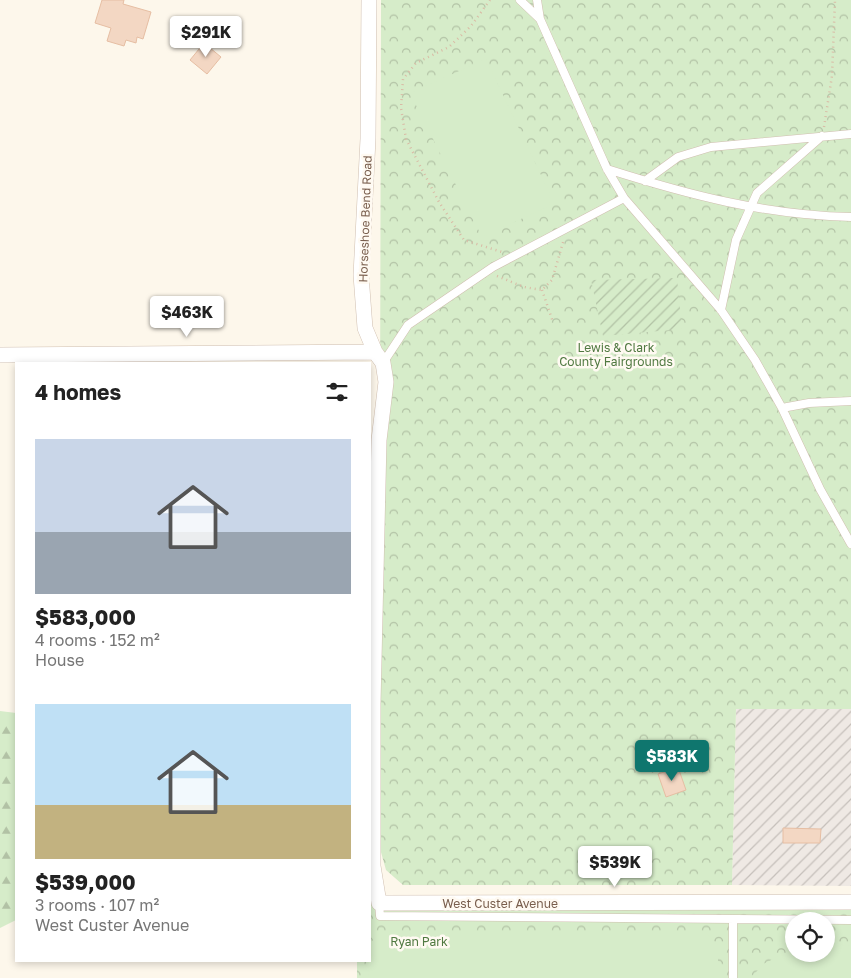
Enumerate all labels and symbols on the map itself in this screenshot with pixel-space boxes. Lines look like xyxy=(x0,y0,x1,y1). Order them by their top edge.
pin: $291K xyxy=(171,15,241,58)
street label: Horseshoe Bend Road xyxy=(355,155,375,283)
pin: $463K xyxy=(152,296,222,338)
park label: Lewis & Clark County Fairgrounds xyxy=(559,340,673,369)
pin: $583K xyxy=(637,740,707,782)
pin: $539K xyxy=(580,846,650,888)
street label: West Custer Avenue xyxy=(442,896,558,911)
park label: Ryan Park xyxy=(390,934,448,949)

